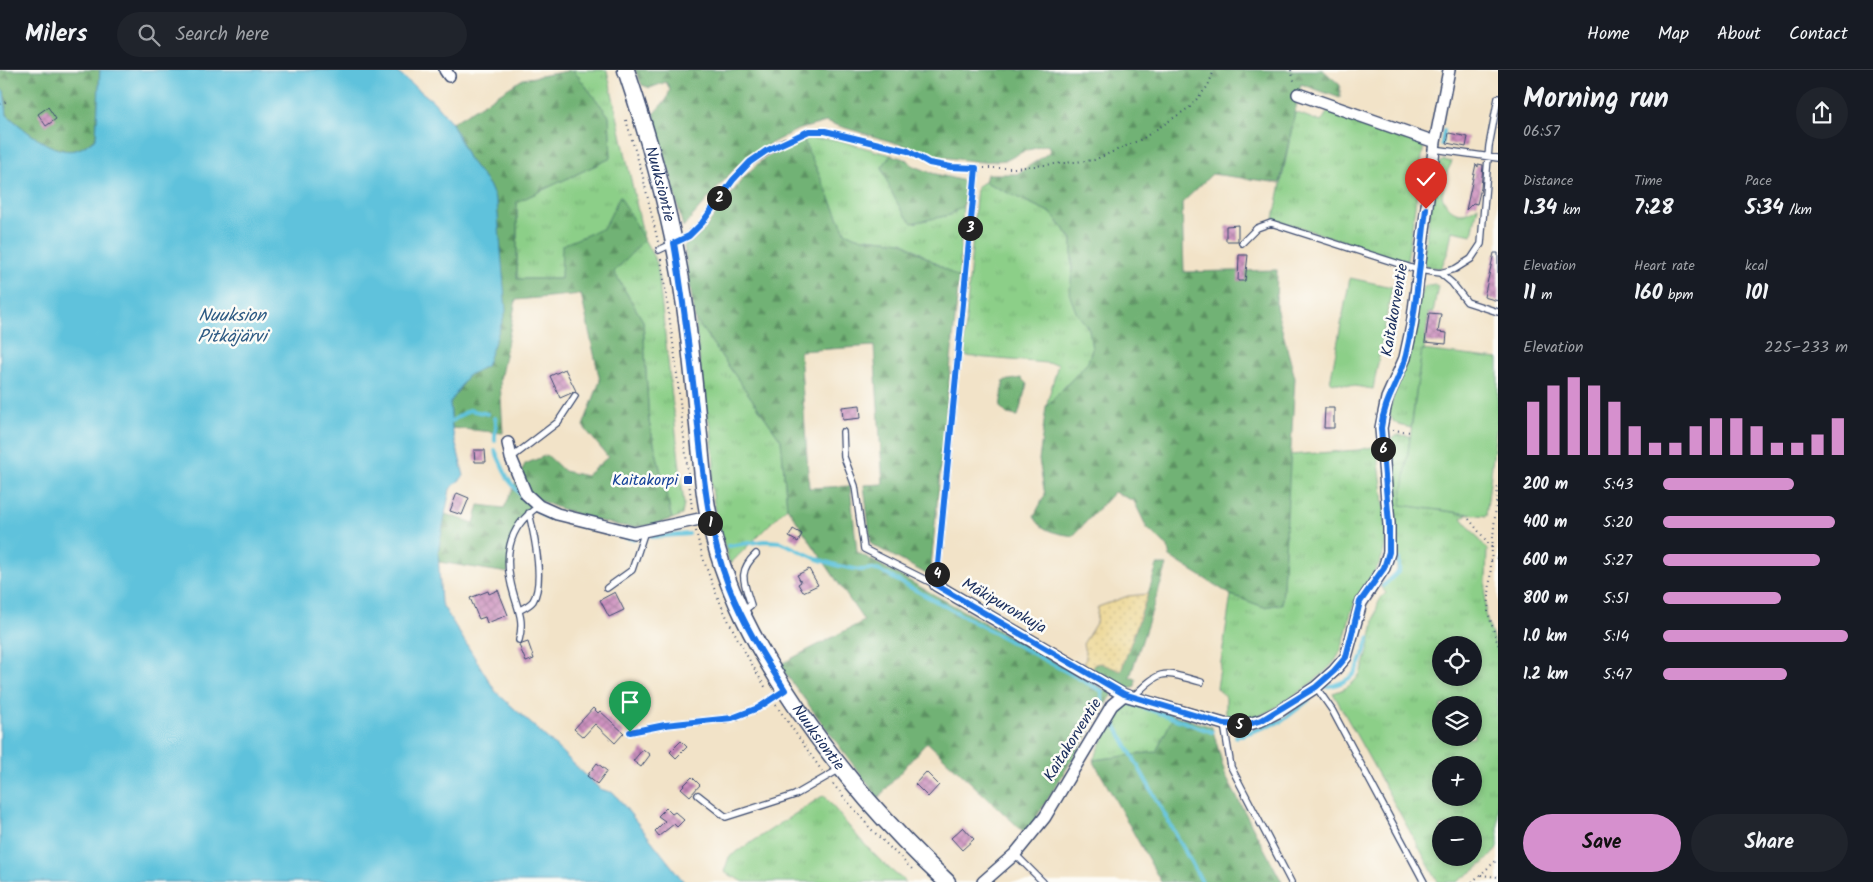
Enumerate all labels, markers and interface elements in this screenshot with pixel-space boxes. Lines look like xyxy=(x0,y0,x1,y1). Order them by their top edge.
search box xyxy=(117,12,467,57)
text: Milers xyxy=(25,15,87,54)
text: Search here xyxy=(175,20,269,50)
text: Home xyxy=(1587,20,1630,49)
text: Map xyxy=(1658,20,1689,49)
text: About xyxy=(1717,20,1761,49)
text: Contact xyxy=(1789,20,1848,49)
icon: search xyxy=(135,21,163,49)
text: Morning run xyxy=(1523,77,1669,122)
button: share xyxy=(1796,87,1848,139)
text: 06:57 xyxy=(1523,119,1560,144)
street label: Nuuksiontie xyxy=(638,143,682,224)
pin xyxy=(1405,158,1447,209)
icon: check xyxy=(1412,165,1440,193)
text: Distance xyxy=(1523,170,1573,192)
text: Time xyxy=(1634,170,1662,192)
text: Pace xyxy=(1745,170,1772,192)
pin: 2 xyxy=(706,186,732,210)
text: 2 xyxy=(715,187,724,209)
text: 1.34 xyxy=(1523,192,1557,225)
text: 7:28 xyxy=(1634,192,1674,225)
text: 5:34 xyxy=(1745,192,1784,225)
text: km xyxy=(1557,199,1581,221)
text: /km xyxy=(1784,199,1812,221)
pin: 3 xyxy=(958,216,982,240)
text: 3 xyxy=(967,217,974,239)
text: Elevation xyxy=(1523,255,1576,277)
text: Heart rate xyxy=(1634,255,1695,277)
text: kcal xyxy=(1745,255,1768,277)
street label: Kaitakorventie xyxy=(1375,261,1415,359)
text: 11 xyxy=(1523,277,1536,310)
text: 160 xyxy=(1634,277,1663,310)
text: 101 xyxy=(1745,277,1768,310)
text: m xyxy=(1536,284,1552,306)
text: bpm xyxy=(1663,284,1693,306)
water label: Nuuksion Pitkäjärvi xyxy=(198,302,270,352)
text: Elevation xyxy=(1523,335,1584,360)
text: 225–233 m xyxy=(1764,335,1848,360)
pin: 6 xyxy=(1370,436,1396,462)
text: 6 xyxy=(1380,438,1387,460)
place label: Kaitakorpi xyxy=(612,468,679,493)
text: 200 m xyxy=(1523,472,1568,497)
text: 5:43 xyxy=(1603,472,1633,497)
marker: Kaitakorpi xyxy=(682,474,694,486)
pin: 1 xyxy=(698,510,722,536)
text: 400 m xyxy=(1523,510,1567,535)
text: 5:20 xyxy=(1603,510,1633,535)
text: 1 xyxy=(708,512,713,534)
text: 600 m xyxy=(1523,548,1567,573)
text: 5:27 xyxy=(1603,548,1632,573)
pin: 4 xyxy=(924,562,950,586)
text: 4 xyxy=(934,563,941,585)
street label: Mäkipuronkuja xyxy=(957,572,1051,640)
text: 800 m xyxy=(1523,586,1568,611)
text: 5:51 xyxy=(1603,586,1629,611)
text: 1.0 km xyxy=(1523,624,1567,649)
text: 5:14 xyxy=(1603,624,1629,649)
map controls xyxy=(1432,636,1482,866)
button: locate xyxy=(1432,636,1482,686)
text: 1.2 km xyxy=(1523,662,1568,687)
text: 5:47 xyxy=(1603,662,1632,687)
pin xyxy=(609,681,651,732)
icon: arrive xyxy=(616,688,644,716)
street label: Kaitakorventie xyxy=(1037,693,1109,787)
button: layers xyxy=(1432,696,1482,746)
street label: Nuuksiontie xyxy=(785,699,851,776)
pin: 5 xyxy=(1226,712,1252,738)
text: 5 xyxy=(1236,714,1243,736)
button: + xyxy=(1432,756,1482,806)
button: Save xyxy=(1523,814,1681,872)
button: Share xyxy=(1691,814,1848,872)
button: − xyxy=(1432,816,1482,866)

